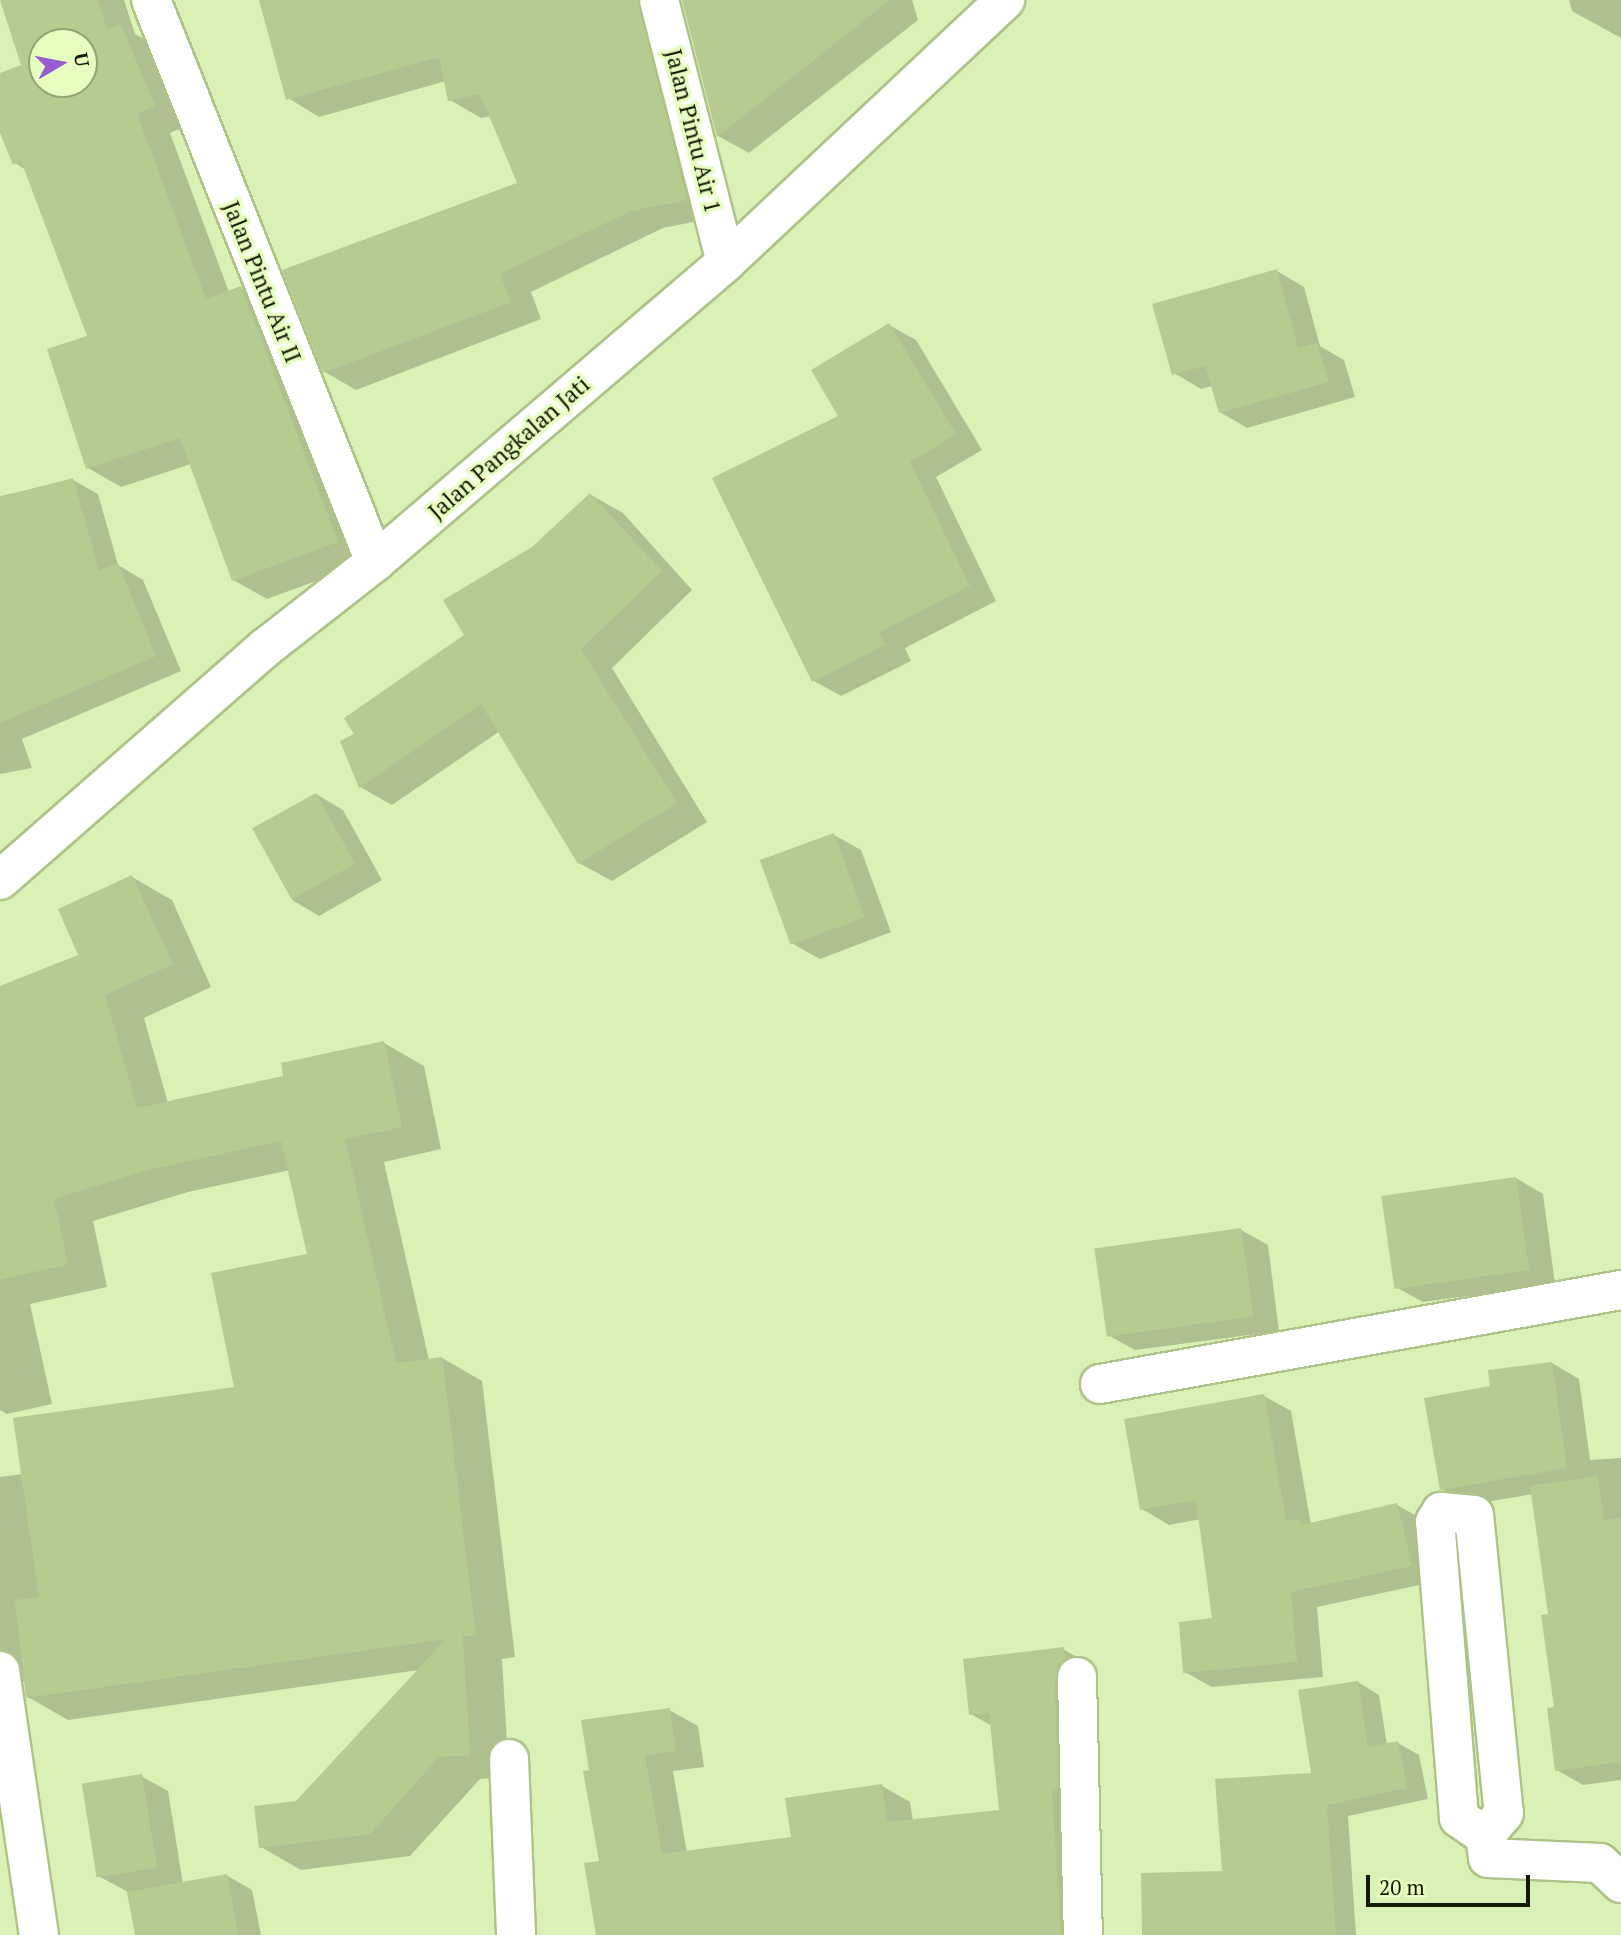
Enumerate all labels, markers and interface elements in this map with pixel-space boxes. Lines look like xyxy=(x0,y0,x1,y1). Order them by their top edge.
north arrow xyxy=(28,28,98,98)
street label: Jalan Pintu Air 1 xyxy=(659,46,727,216)
text: U xyxy=(69,51,96,68)
street label: Jalan Pintu Air II xyxy=(217,197,307,367)
street label: Jalan Pangkalan Jati xyxy=(423,371,595,525)
scale bar xyxy=(1369,1862,1534,1906)
text: 20 m xyxy=(1379,1873,1425,1901)

